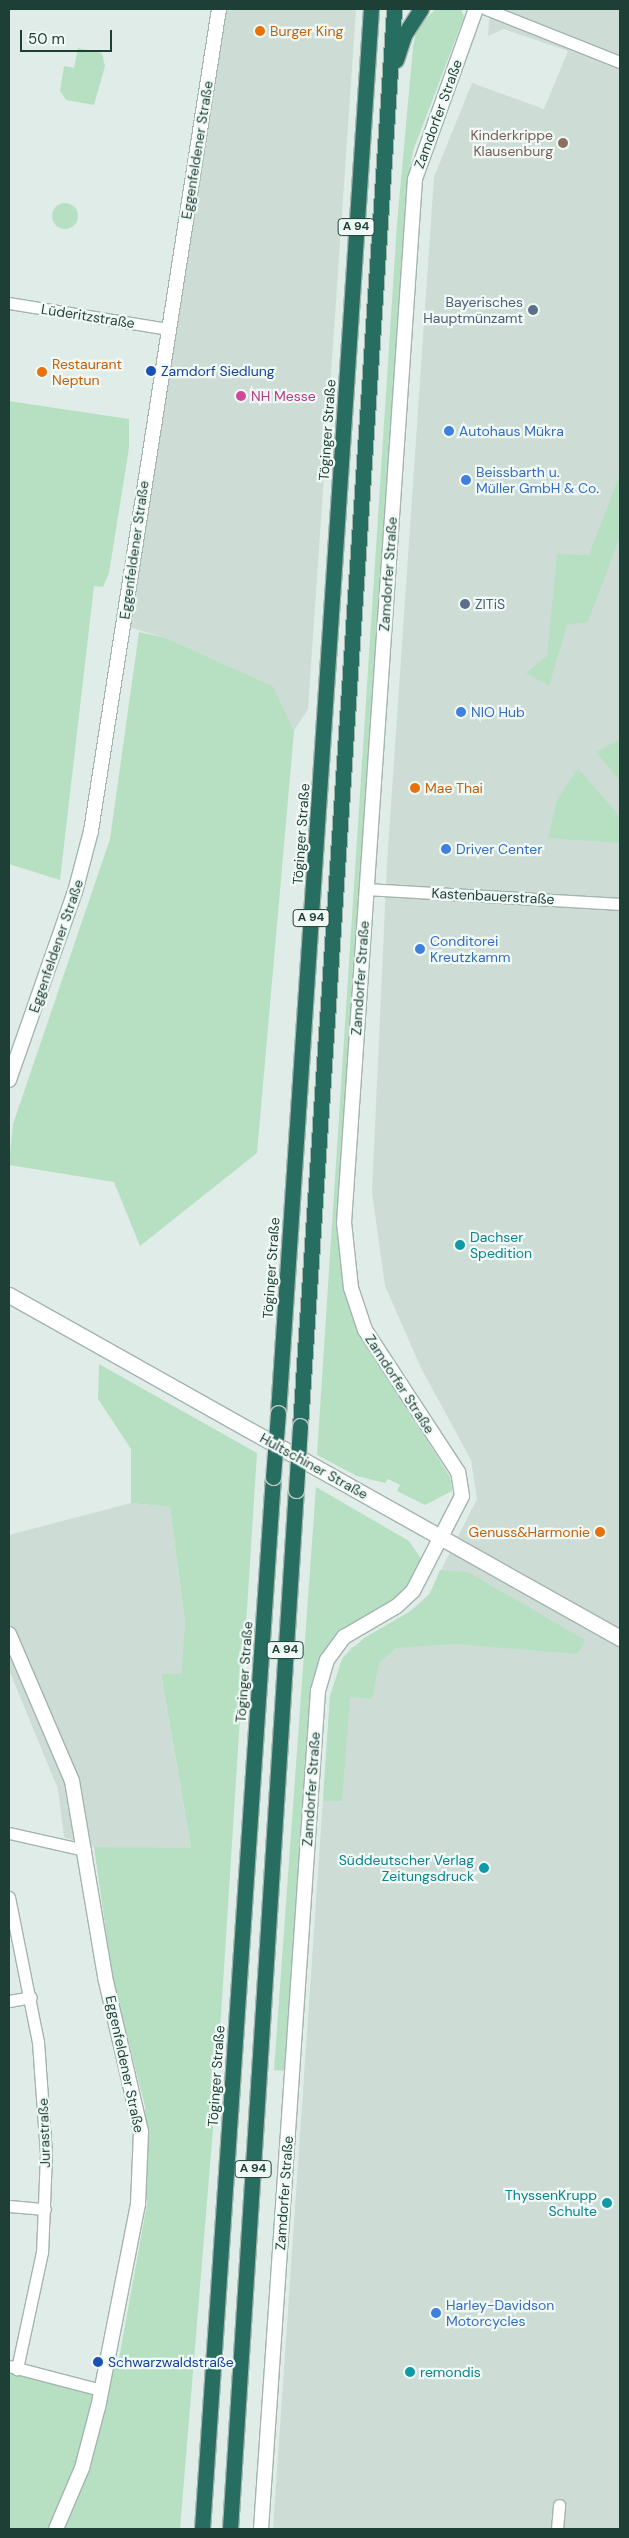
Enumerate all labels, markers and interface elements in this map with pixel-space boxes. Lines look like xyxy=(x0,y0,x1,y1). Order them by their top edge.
scale bar xyxy=(22,20,115,52)
place label: Burger King xyxy=(270,23,343,39)
marker: Burger King xyxy=(254,25,266,37)
text: 50 m xyxy=(28,29,65,49)
street label: Zamdorfer Straße xyxy=(410,57,466,171)
street label: Eggenfeldener Straße xyxy=(178,80,216,220)
place label: Kinderkrippe Klausenburg xyxy=(470,127,553,160)
marker: Kinderkrippe Klausenburg xyxy=(557,137,569,149)
road number: A 94 xyxy=(337,218,375,236)
place label: Bayerisches Hauptmünzamt xyxy=(423,294,523,326)
street label: Lüderitzstraße xyxy=(40,300,136,332)
marker: Bayerisches Hauptmünzamt xyxy=(527,304,539,316)
place label: Restaurant Neptun xyxy=(52,356,122,388)
place label: Zamdorf Siedlung xyxy=(161,363,275,379)
marker: Zamdorf Siedlung xyxy=(145,365,157,377)
marker: Restaurant Neptun xyxy=(36,366,48,378)
street label: Töginger Straße xyxy=(315,379,339,481)
place label: NH Messe xyxy=(251,388,316,404)
marker: NH Messe xyxy=(235,390,247,402)
place label: Autohaus Mükra xyxy=(459,423,564,439)
marker: Autohaus Mükra xyxy=(443,425,455,437)
place label: Beissbarth u. Müller GmbH & Co. xyxy=(476,464,599,497)
marker: Beissbarth u. Müller GmbH & Co. xyxy=(460,474,472,486)
street label: Eggenfeldener Straße xyxy=(116,480,152,620)
street label: Zamdorfer Straße xyxy=(376,516,400,632)
place label: ZITiS xyxy=(475,596,505,612)
marker: ZITiS xyxy=(459,598,471,610)
place label: NIO Hub xyxy=(471,704,525,720)
marker: NIO Hub xyxy=(455,706,467,718)
place label: Mae Thai xyxy=(425,780,483,796)
marker: Mae Thai xyxy=(409,782,421,794)
street label: Töginger Straße xyxy=(289,783,313,885)
place label: Driver Center xyxy=(456,841,543,857)
marker: Driver Center xyxy=(440,843,452,855)
street label: Eggenfeldener Straße xyxy=(25,877,87,1015)
street label: Kastenbauerstraße xyxy=(431,884,555,908)
road number: A 94 xyxy=(292,908,330,928)
street label: Zamdorfer Straße xyxy=(348,920,372,1036)
place label: Conditorei Kreutzkamm xyxy=(430,933,511,966)
marker: Conditorei Kreutzkamm xyxy=(414,943,426,955)
street label: Töginger Straße xyxy=(259,1217,283,1319)
place label: Dachser Spedition xyxy=(470,1229,532,1262)
marker: Dachser Spedition xyxy=(454,1239,466,1251)
street label: Zamdorfer Straße xyxy=(362,1331,438,1437)
street label: Hultschiner Straße xyxy=(257,1429,371,1503)
place label: Genuss&Harmonie xyxy=(469,1524,590,1540)
marker: Genuss&Harmonie xyxy=(594,1526,606,1538)
street label: Töginger Straße xyxy=(232,1621,256,1723)
road number: A 94 xyxy=(266,1640,304,1660)
street label: Zamdorfer Straße xyxy=(299,1731,323,1847)
place label: Süddeutscher Verlag Zeitungsdruck xyxy=(339,1852,474,1884)
marker: Süddeutscher Verlag Zeitungsdruck xyxy=(478,1862,490,1874)
street label: Eggenfeldener Straße xyxy=(102,1994,148,2134)
street label: Töginger Straße xyxy=(204,2025,228,2127)
street label: Jurastraße xyxy=(34,2098,54,2168)
street label: Zamdorfer Straße xyxy=(272,2135,296,2251)
road number: A 94 xyxy=(234,2160,272,2178)
place label: ThyssenKrupp Schulte xyxy=(505,2187,597,2220)
marker: ThyssenKrupp Schulte xyxy=(601,2197,613,2209)
place label: Harley-Davidson Motorcycles xyxy=(446,2297,554,2330)
marker: Harley-Davidson Motorcycles xyxy=(430,2307,442,2319)
place label: Schwarzwaldstraße xyxy=(108,2354,234,2370)
marker: Schwarzwaldstraße xyxy=(92,2356,104,2368)
place label: remondis xyxy=(420,2364,481,2380)
marker: remondis xyxy=(404,2366,416,2378)

